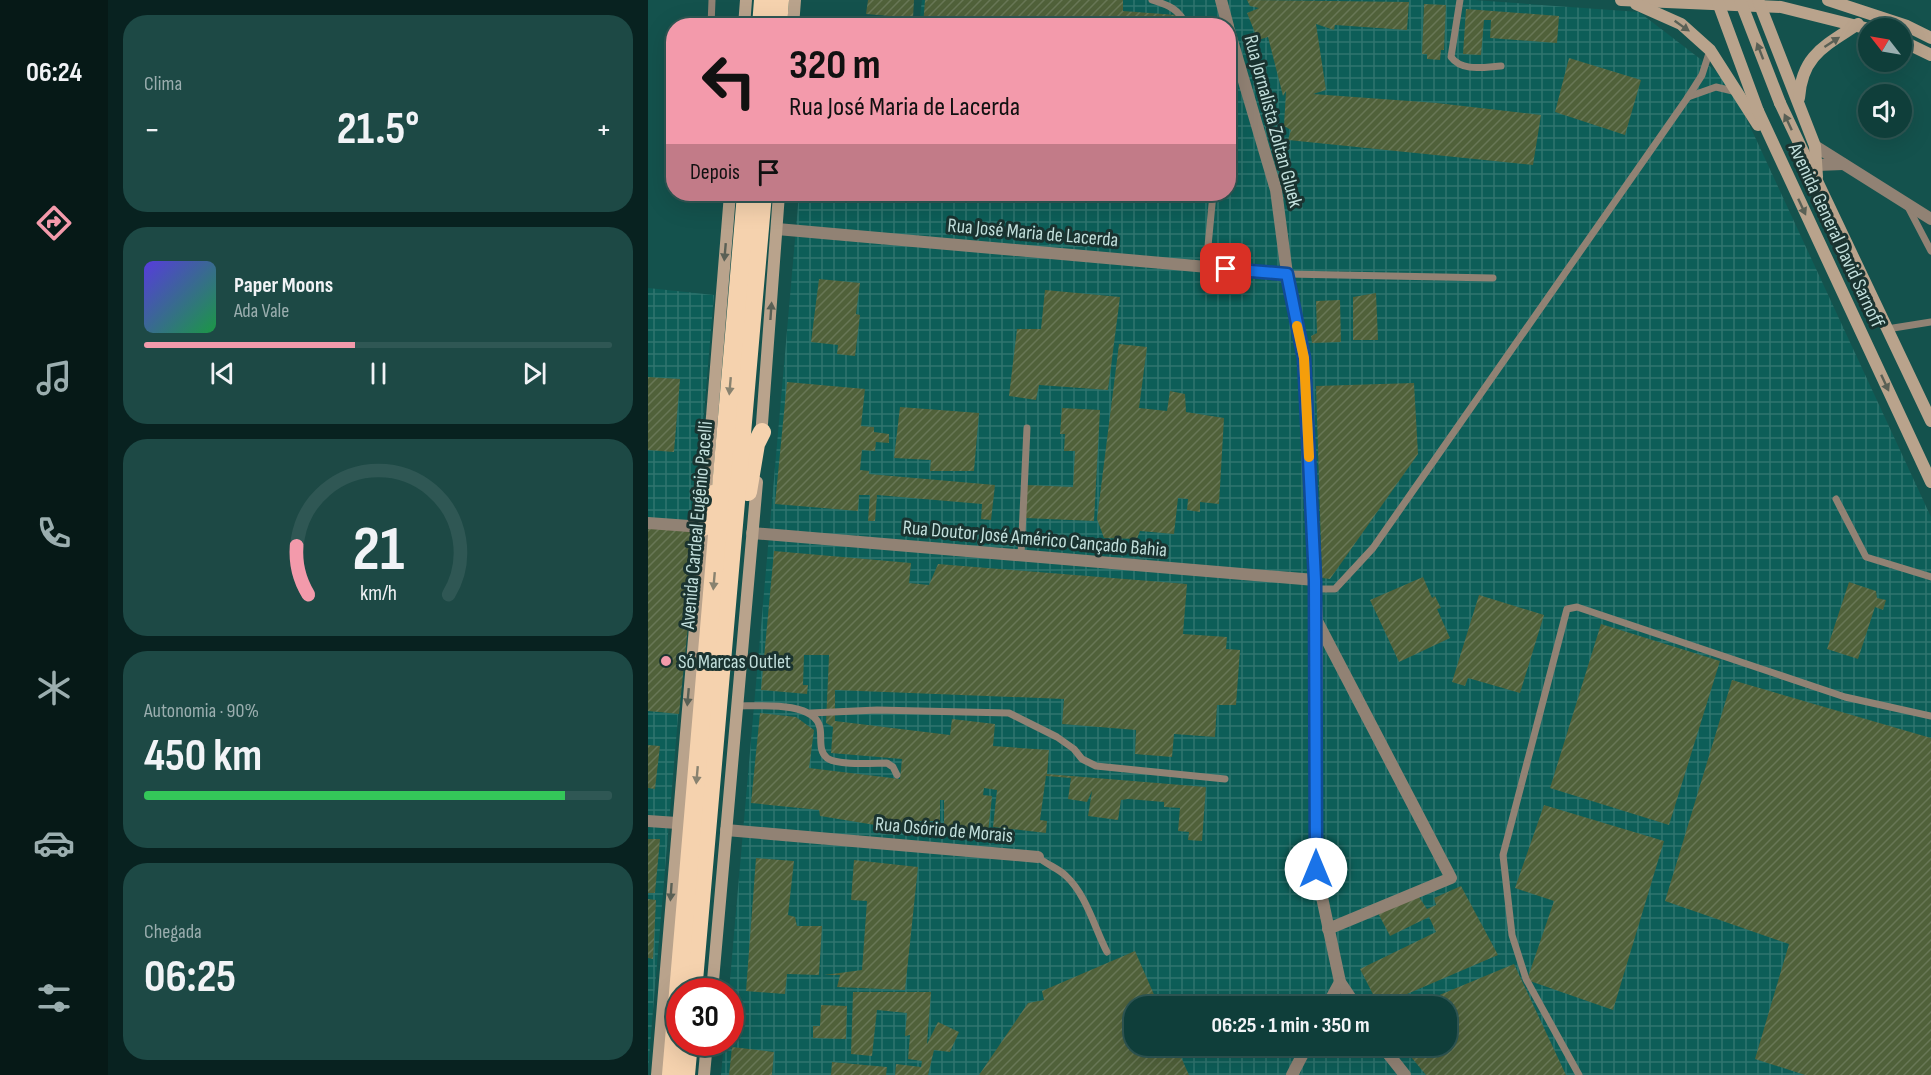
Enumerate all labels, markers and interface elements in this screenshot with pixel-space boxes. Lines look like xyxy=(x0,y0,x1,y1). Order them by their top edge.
north arrow xyxy=(1858,18,1912,72)
map controls xyxy=(1858,18,1912,138)
one-way arrow xyxy=(1673,20,1689,32)
street label: Rua Jornalista Zoltan Gluek xyxy=(1238,32,1308,211)
one-way arrow xyxy=(1823,36,1839,48)
text: 320 m xyxy=(789,40,881,91)
icon: left xyxy=(690,42,768,120)
one-way arrow xyxy=(1755,42,1765,60)
text: 06:24 xyxy=(26,57,82,89)
text: Clima xyxy=(144,72,182,96)
button: sound xyxy=(1858,84,1912,138)
text: Rua José Maria de Lacerda xyxy=(789,91,1020,123)
text: 21.5° xyxy=(337,102,419,157)
text: − xyxy=(144,110,160,150)
text: + xyxy=(596,110,612,150)
one-way arrow xyxy=(1784,113,1793,130)
street label: Avenida General David Sarnoff xyxy=(1782,139,1890,332)
icon: arrive xyxy=(752,156,785,189)
text: Depois xyxy=(690,159,740,186)
one-way arrow xyxy=(1797,199,1806,216)
icon: directions xyxy=(33,202,75,244)
street label: Rua José Maria de Lacerda xyxy=(947,214,1119,252)
one-way arrow xyxy=(721,242,730,261)
pin xyxy=(1200,243,1251,294)
icon: arrive xyxy=(1209,252,1242,285)
text: Paper Moons xyxy=(234,272,333,299)
text: Ada Vale xyxy=(234,299,289,323)
one-way arrow xyxy=(766,301,775,320)
icon: music xyxy=(33,357,75,399)
icon: previous xyxy=(206,357,239,390)
icon: pause xyxy=(362,357,395,390)
icon: next xyxy=(518,357,551,390)
one-way arrow xyxy=(1880,375,1889,392)
one-way arrow xyxy=(725,377,735,396)
street label: Avenida Cardeal Eugênio Pacelli xyxy=(676,420,718,631)
icon: phone xyxy=(33,512,75,554)
text: 21 xyxy=(352,513,404,588)
street label: Rua Doutor José Américo Cançado Bahia xyxy=(902,515,1168,563)
one-way arrow xyxy=(709,571,718,590)
text: km/h xyxy=(359,581,397,606)
place label: Só Marcas Outlet xyxy=(678,650,791,674)
marker: Só Marcas Outlet xyxy=(659,654,673,668)
icon: climate xyxy=(33,667,75,709)
one-way arrow xyxy=(683,688,693,707)
text: Autonomia · 90% xyxy=(144,699,259,723)
text: 450 km xyxy=(144,729,262,784)
one-way arrow xyxy=(692,765,702,784)
street label: Rua Osório de Morais xyxy=(874,812,1014,848)
icon: car xyxy=(33,822,75,864)
position arrow xyxy=(1284,837,1348,901)
one-way arrow xyxy=(666,882,676,901)
text: Chegada xyxy=(144,920,202,944)
text: 06:25 xyxy=(144,950,236,1005)
icon: filters xyxy=(33,977,75,1019)
speed limit sign: 30 xyxy=(666,978,744,1056)
text: 06:25 · 1 min · 350 m xyxy=(1211,1012,1370,1039)

